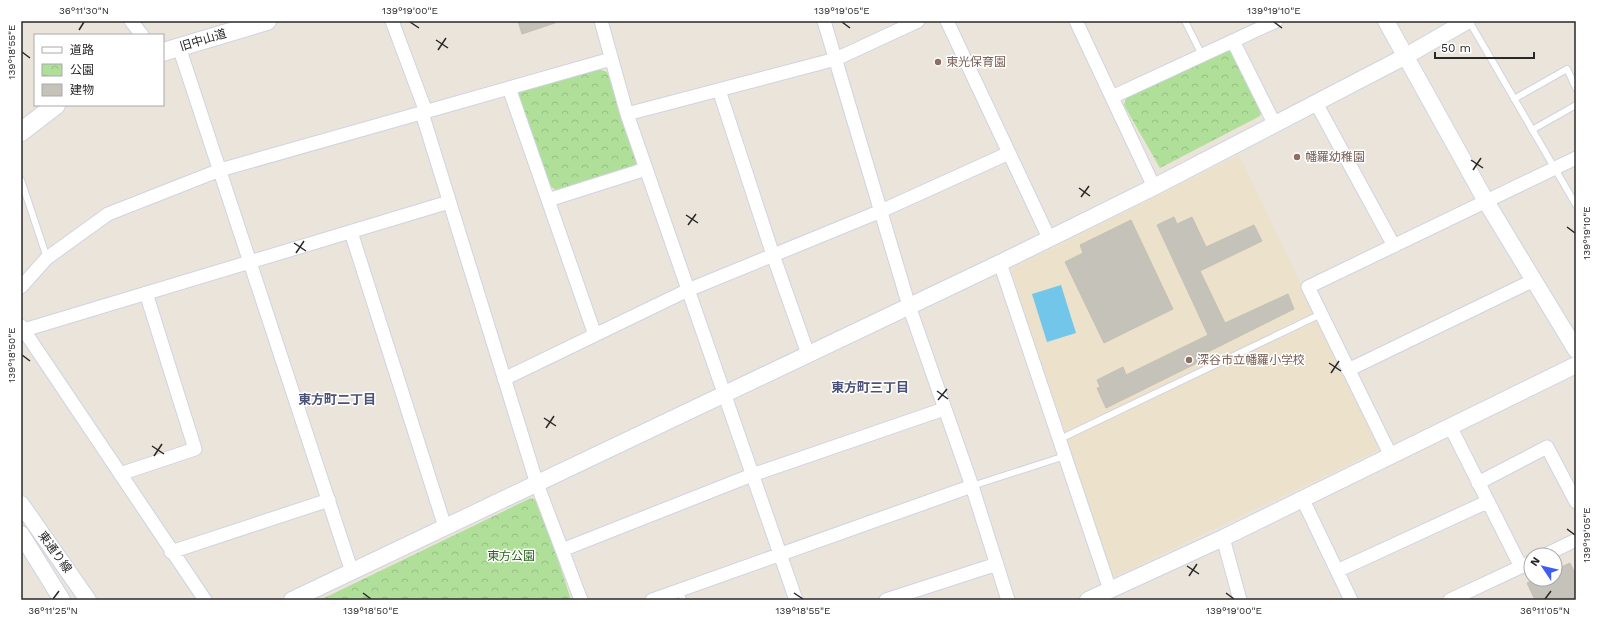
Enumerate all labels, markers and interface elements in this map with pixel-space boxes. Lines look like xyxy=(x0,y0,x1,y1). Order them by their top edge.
text: 36°11'30"N xyxy=(59,5,109,16)
text: 139°19'00"E xyxy=(382,5,438,16)
text: 139°19'05"E xyxy=(814,5,870,16)
text: 139°19'10"E xyxy=(1247,5,1301,16)
text: 139°18'55"E xyxy=(6,25,17,79)
street label: 旧中山道 xyxy=(178,26,228,54)
legend xyxy=(34,34,164,106)
scale bar xyxy=(1435,34,1534,60)
text: 50 m xyxy=(1441,41,1471,55)
text: 道路 xyxy=(70,43,94,57)
place label: 東光保育園 xyxy=(946,55,1006,69)
marker: 東光保育園 xyxy=(933,57,943,67)
text: 公園 xyxy=(70,63,94,77)
text: 建物 xyxy=(70,83,94,97)
place label: 幡羅幼稚園 xyxy=(1305,150,1365,164)
marker: 幡羅幼稚園 xyxy=(1292,152,1302,162)
text: 139°19'10"E xyxy=(1581,206,1592,260)
text: 139°18'50"E xyxy=(6,327,17,383)
place label: 深谷市立幡羅小学校 xyxy=(1197,353,1305,367)
marker: 深谷市立幡羅小学校 xyxy=(1184,355,1194,365)
district label: 東方町三丁目 xyxy=(831,380,909,395)
district label: 東方町二丁目 xyxy=(298,392,376,407)
text: 139°19'05"E xyxy=(1581,507,1592,563)
street label: 東通り線 xyxy=(35,528,75,576)
north arrow xyxy=(1523,547,1563,587)
park label: 東方公園 xyxy=(487,549,535,563)
text: N xyxy=(1528,554,1543,569)
text: 36°11'25"N xyxy=(28,605,78,616)
text: 139°18'50"E xyxy=(343,605,399,616)
text: 139°18'55"E xyxy=(776,605,830,616)
text: 139°19'00"E xyxy=(1206,605,1262,616)
text: 36°11'05"N xyxy=(1520,605,1570,616)

